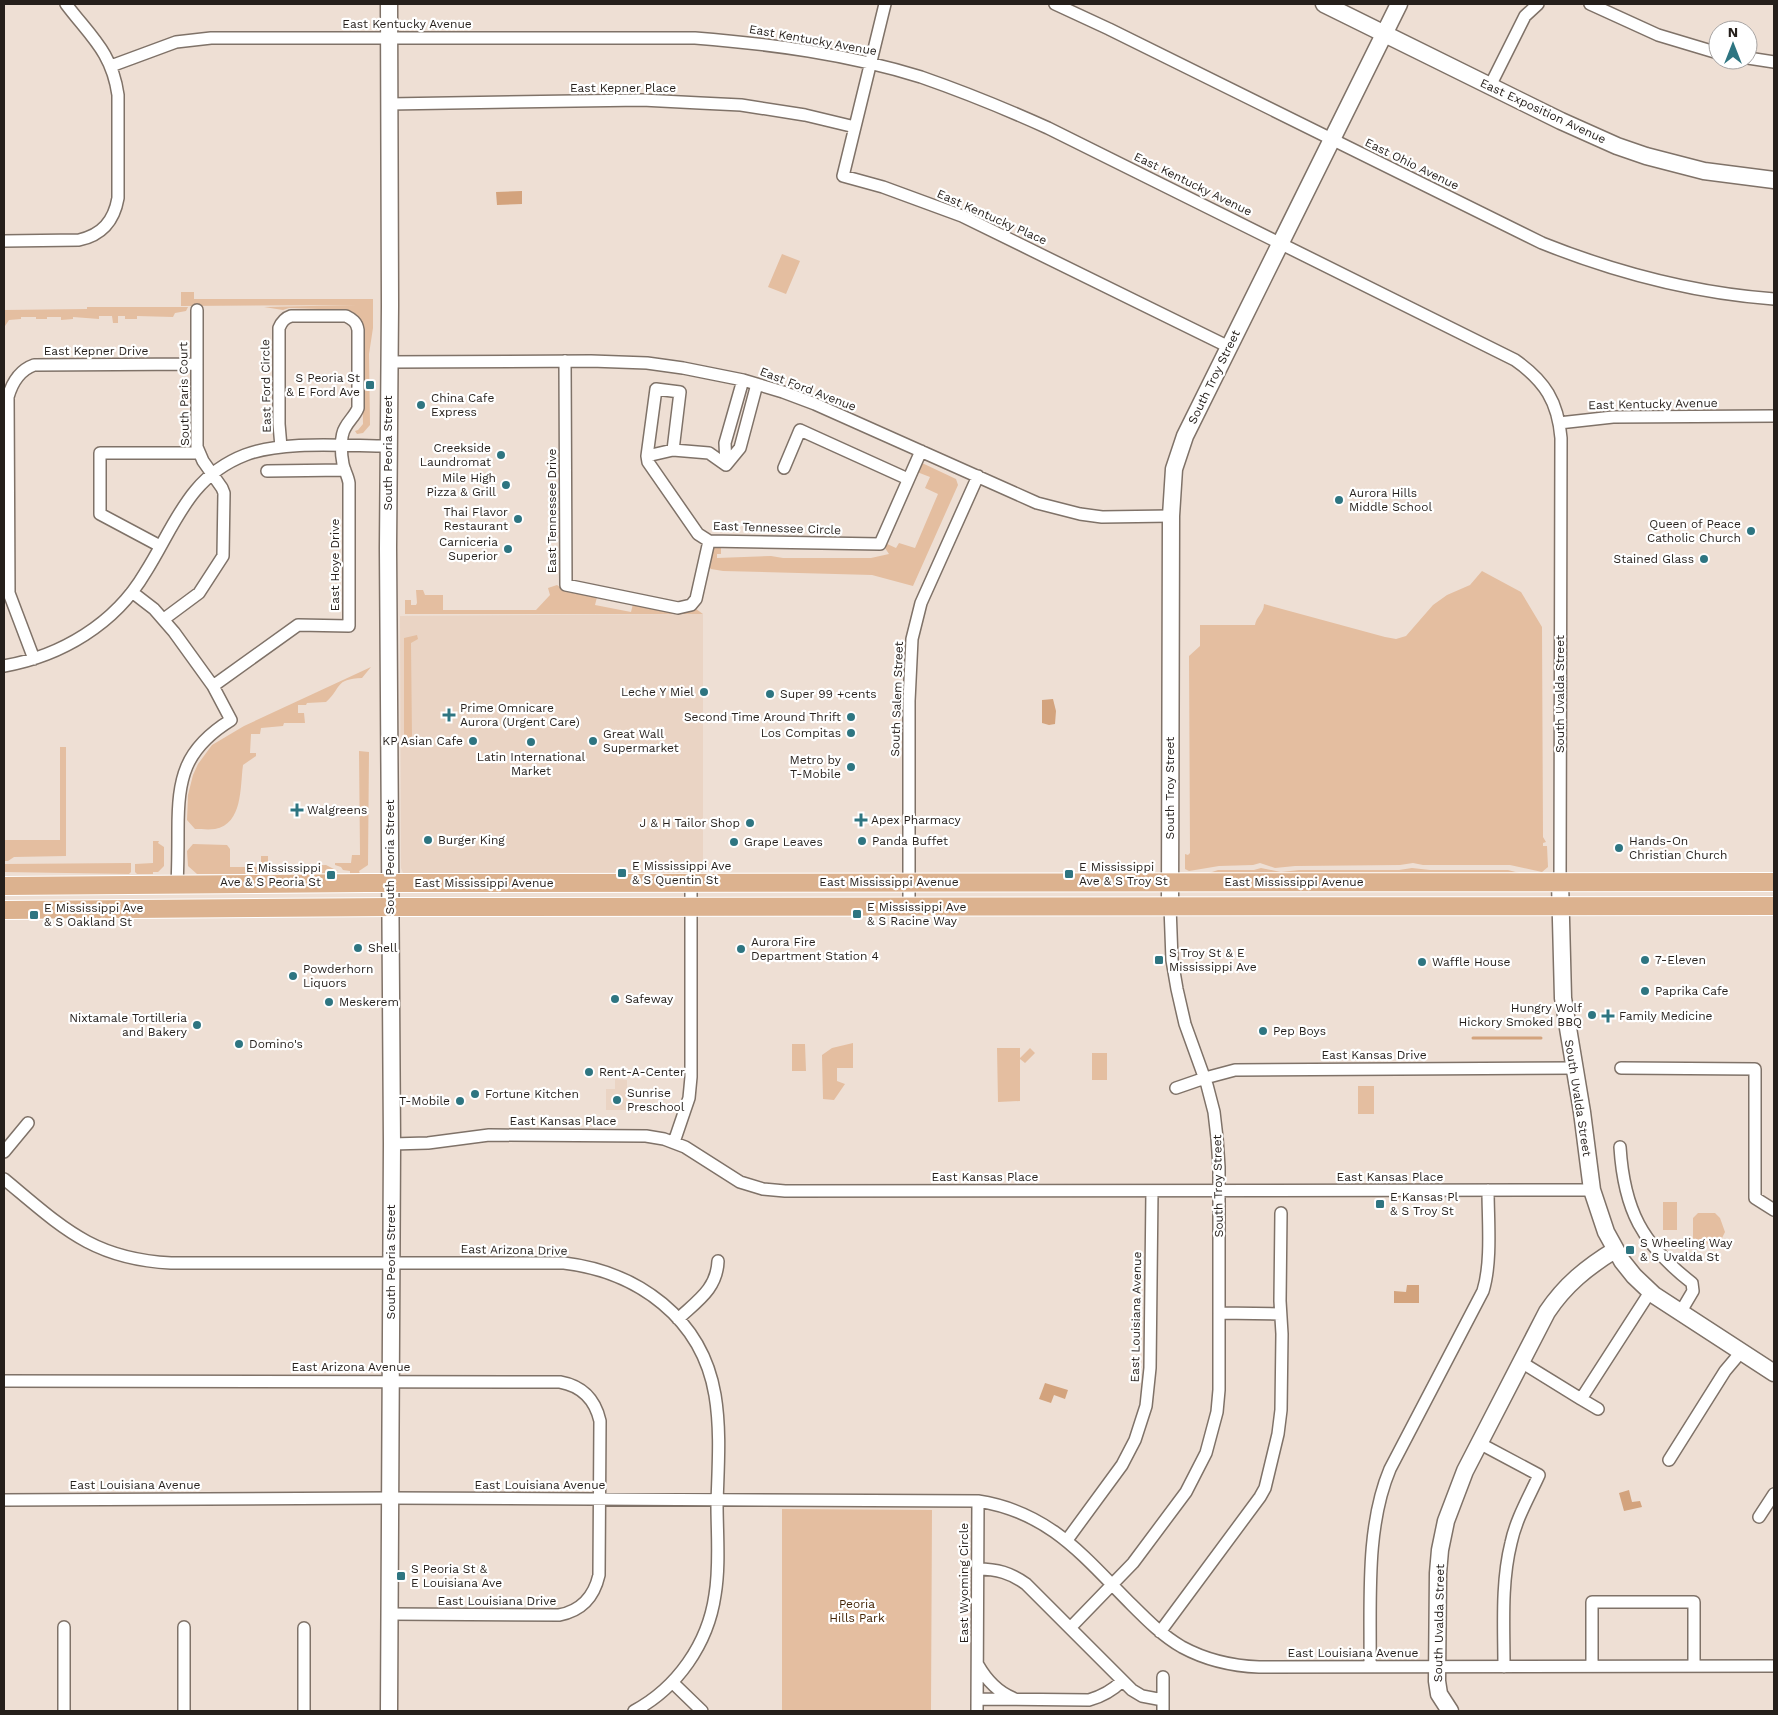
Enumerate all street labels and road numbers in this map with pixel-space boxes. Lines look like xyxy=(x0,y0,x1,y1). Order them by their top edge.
street label: East Kentucky Avenue xyxy=(342,17,472,31)
street label: East Kentucky Avenue xyxy=(748,22,878,58)
street label: East Exposition Avenue xyxy=(1478,76,1608,146)
street label: East Kepner Place xyxy=(570,81,676,95)
street label: East Ohio Avenue xyxy=(1363,135,1461,193)
street label: East Kentucky Avenue xyxy=(1132,149,1254,219)
street label: East Kentucky Place xyxy=(935,186,1049,248)
street label: South Troy Street xyxy=(1185,328,1243,426)
street label: East Ford Circle xyxy=(258,339,274,433)
street label: South Paris Court xyxy=(176,342,192,446)
street label: East Kepner Drive xyxy=(44,344,148,358)
street label: East Ford Avenue xyxy=(758,364,858,414)
street label: South Peoria Street xyxy=(381,396,395,511)
street label: East Kentucky Avenue xyxy=(1588,396,1718,412)
street label: East Tennessee Drive xyxy=(545,449,559,573)
street label: East Hoye Drive xyxy=(328,519,342,611)
street label: East Tennessee Circle xyxy=(713,519,841,537)
street label: South Uvalda Street xyxy=(1553,635,1567,753)
street label: South Salem Street xyxy=(888,641,906,757)
street label: South Troy Street xyxy=(1163,737,1177,839)
street label: South Peoria Street xyxy=(383,800,397,915)
street label: East Mississippi Avenue xyxy=(819,875,959,889)
street label: East Mississippi Avenue xyxy=(1224,875,1364,889)
street label: East Mississippi Avenue xyxy=(414,876,554,890)
street label: South Uvalda Street xyxy=(1562,1039,1594,1157)
street label: East Kansas Drive xyxy=(1321,1048,1427,1062)
street label: East Kansas Place xyxy=(510,1114,616,1128)
street label: South Troy Street xyxy=(1210,1134,1226,1238)
street label: East Kansas Place xyxy=(932,1170,1038,1184)
street label: East Kansas Place xyxy=(1337,1170,1443,1184)
street label: South Peoria Street xyxy=(384,1205,398,1320)
street label: East Arizona Drive xyxy=(460,1242,568,1258)
street label: East Louisiana Avenue xyxy=(1128,1251,1144,1383)
street label: East Arizona Avenue xyxy=(292,1360,411,1374)
street label: East Louisiana Avenue xyxy=(70,1478,201,1492)
street label: East Louisiana Avenue xyxy=(475,1478,606,1492)
street label: East Wyoming Circle xyxy=(957,1523,971,1643)
street label: South Uvalda Street xyxy=(1431,1564,1447,1682)
street label: East Louisiana Drive xyxy=(438,1594,557,1608)
street label: East Louisiana Avenue xyxy=(1288,1646,1419,1660)

